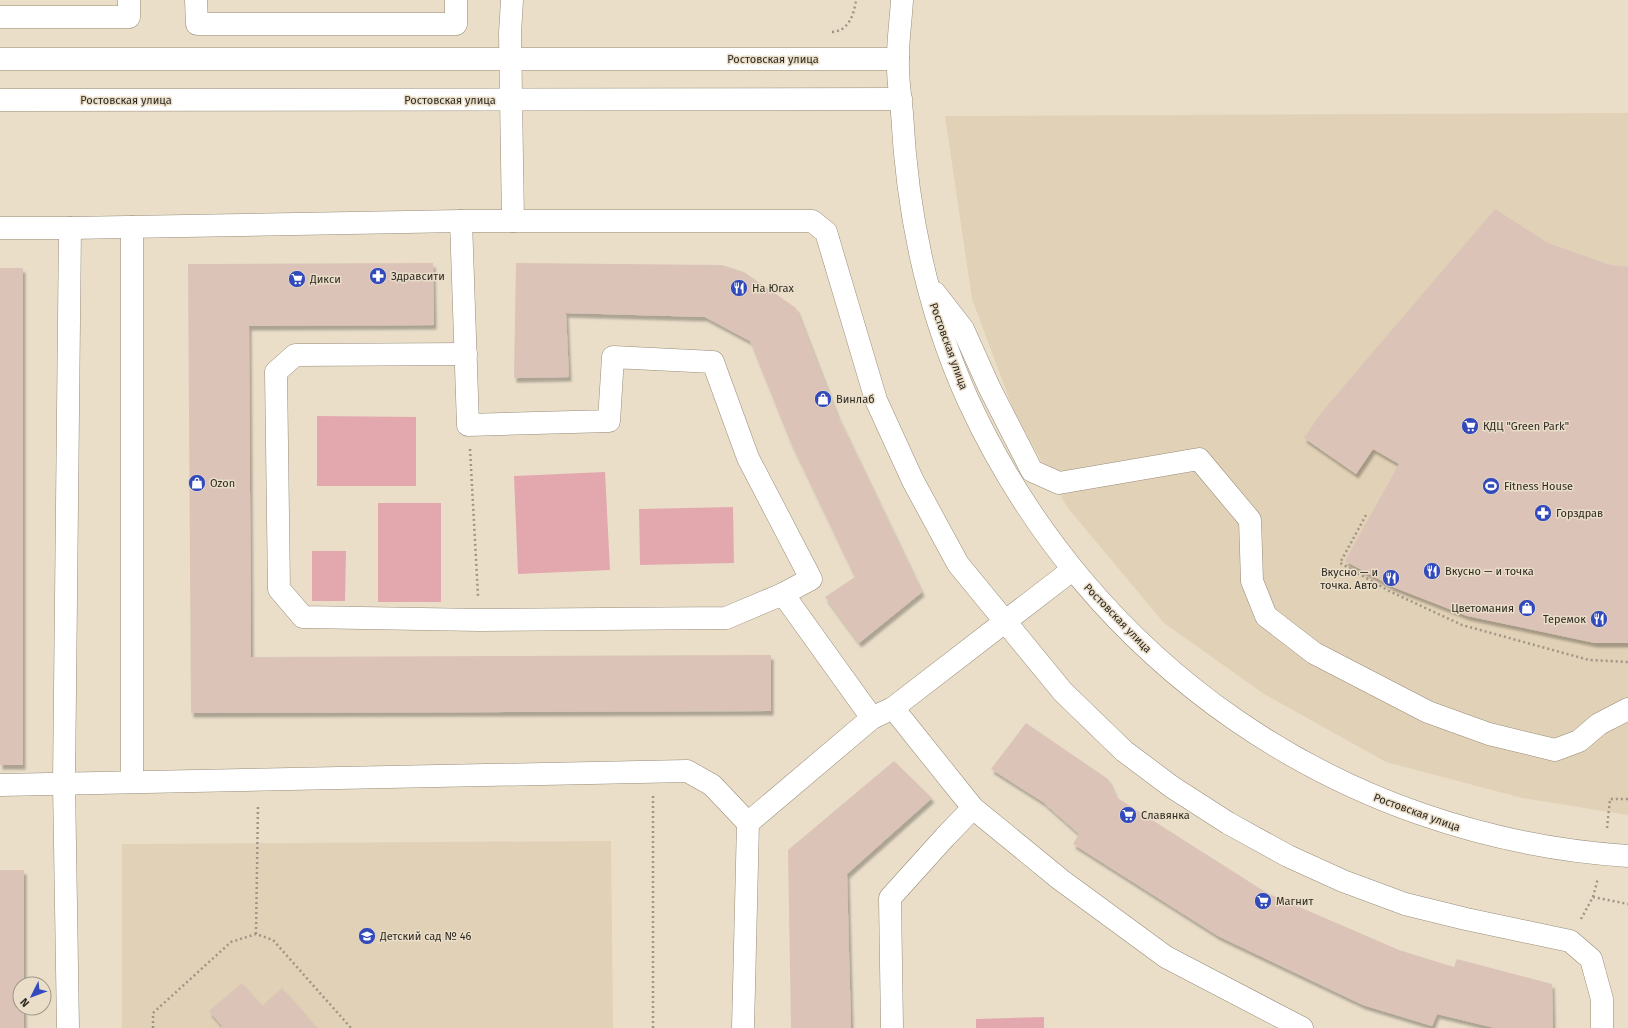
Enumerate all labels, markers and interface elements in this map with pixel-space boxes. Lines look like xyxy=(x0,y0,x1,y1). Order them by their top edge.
street label: Ростовская улица xyxy=(727,53,819,66)
street label: Ростовская улица xyxy=(80,94,172,107)
street label: Ростовская улица xyxy=(404,94,496,107)
pharmacy icon: Здравсити xyxy=(368,266,388,286)
supermarket icon: Дикси xyxy=(287,269,307,289)
place label: Здравсити xyxy=(391,270,445,283)
place label: Дикси xyxy=(309,273,341,286)
restaurant icon: На Югах xyxy=(729,278,749,298)
place label: На Югах xyxy=(752,282,795,295)
street label: Ростовская улица xyxy=(927,301,970,391)
shop icon: Винлаб xyxy=(813,389,833,409)
place label: Винлаб xyxy=(836,393,875,406)
supermarket icon: КДЦ "Green Park" xyxy=(1460,416,1480,436)
place label: КДЦ "Green Park" xyxy=(1483,420,1569,433)
shop icon: Ozon xyxy=(187,473,207,493)
sports icon: Fitness House xyxy=(1481,476,1501,496)
place label: Ozon xyxy=(210,477,235,490)
place label: Fitness House xyxy=(1504,480,1573,493)
pharmacy icon: Горздрав xyxy=(1533,503,1553,523)
place label: Горздрав xyxy=(1556,507,1603,520)
restaurant icon: Вкусно — и точка xyxy=(1422,561,1442,581)
place label: Вкусно — и точка xyxy=(1445,565,1534,578)
place label: Вкусно — и точка. Авто xyxy=(1320,566,1378,592)
restaurant icon: Вкусно — и точка. Авто xyxy=(1381,568,1401,588)
street label: Ростовская улица xyxy=(1081,581,1154,656)
shop icon: Цветомания xyxy=(1517,598,1537,618)
place label: Цветомания xyxy=(1451,602,1514,615)
restaurant icon: Теремок xyxy=(1589,609,1609,629)
place label: Теремок xyxy=(1543,613,1586,626)
street label: Ростовская улица xyxy=(1372,791,1462,834)
supermarket icon: Славянка xyxy=(1118,805,1138,825)
place label: Славянка xyxy=(1141,809,1190,822)
supermarket icon: Магнит xyxy=(1253,891,1273,911)
place label: Магнит xyxy=(1276,895,1313,908)
school or university icon: Детский сад № 46 xyxy=(357,926,377,946)
place label: Детский сад № 46 xyxy=(379,930,472,943)
north arrow xyxy=(12,976,52,1016)
text: N xyxy=(18,995,32,1009)

